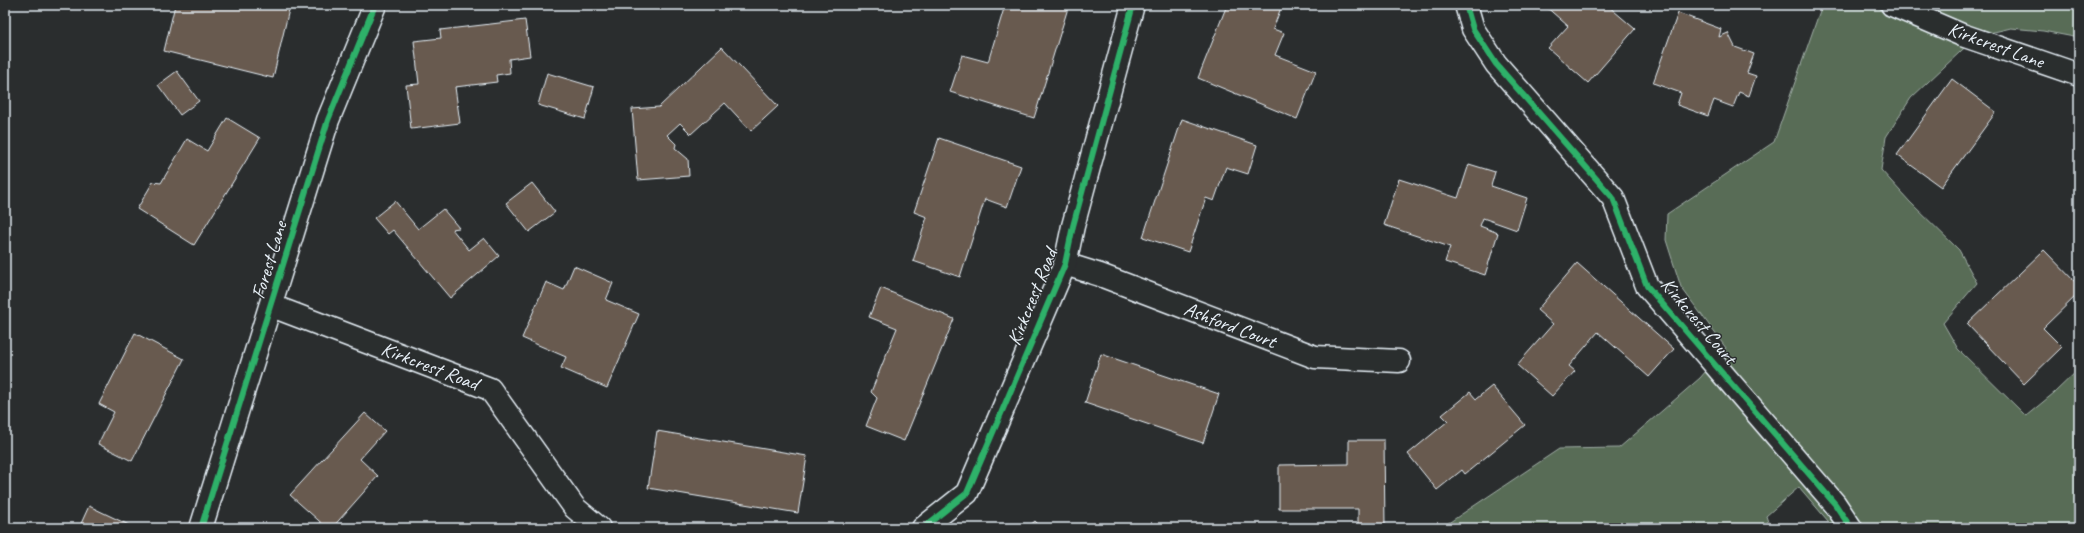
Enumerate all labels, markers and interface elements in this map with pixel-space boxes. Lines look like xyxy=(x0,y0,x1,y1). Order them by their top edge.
street label: Kirkcrest Lane xyxy=(1945,16,2049,74)
street label: Forest Lane xyxy=(245,217,293,302)
street label: Kirkcrest Road xyxy=(1001,242,1064,349)
street label: Kirkcrest Court xyxy=(1655,273,1744,371)
street label: Ashford Court xyxy=(1181,296,1282,355)
street label: Kirkcrest Road xyxy=(378,336,485,397)

